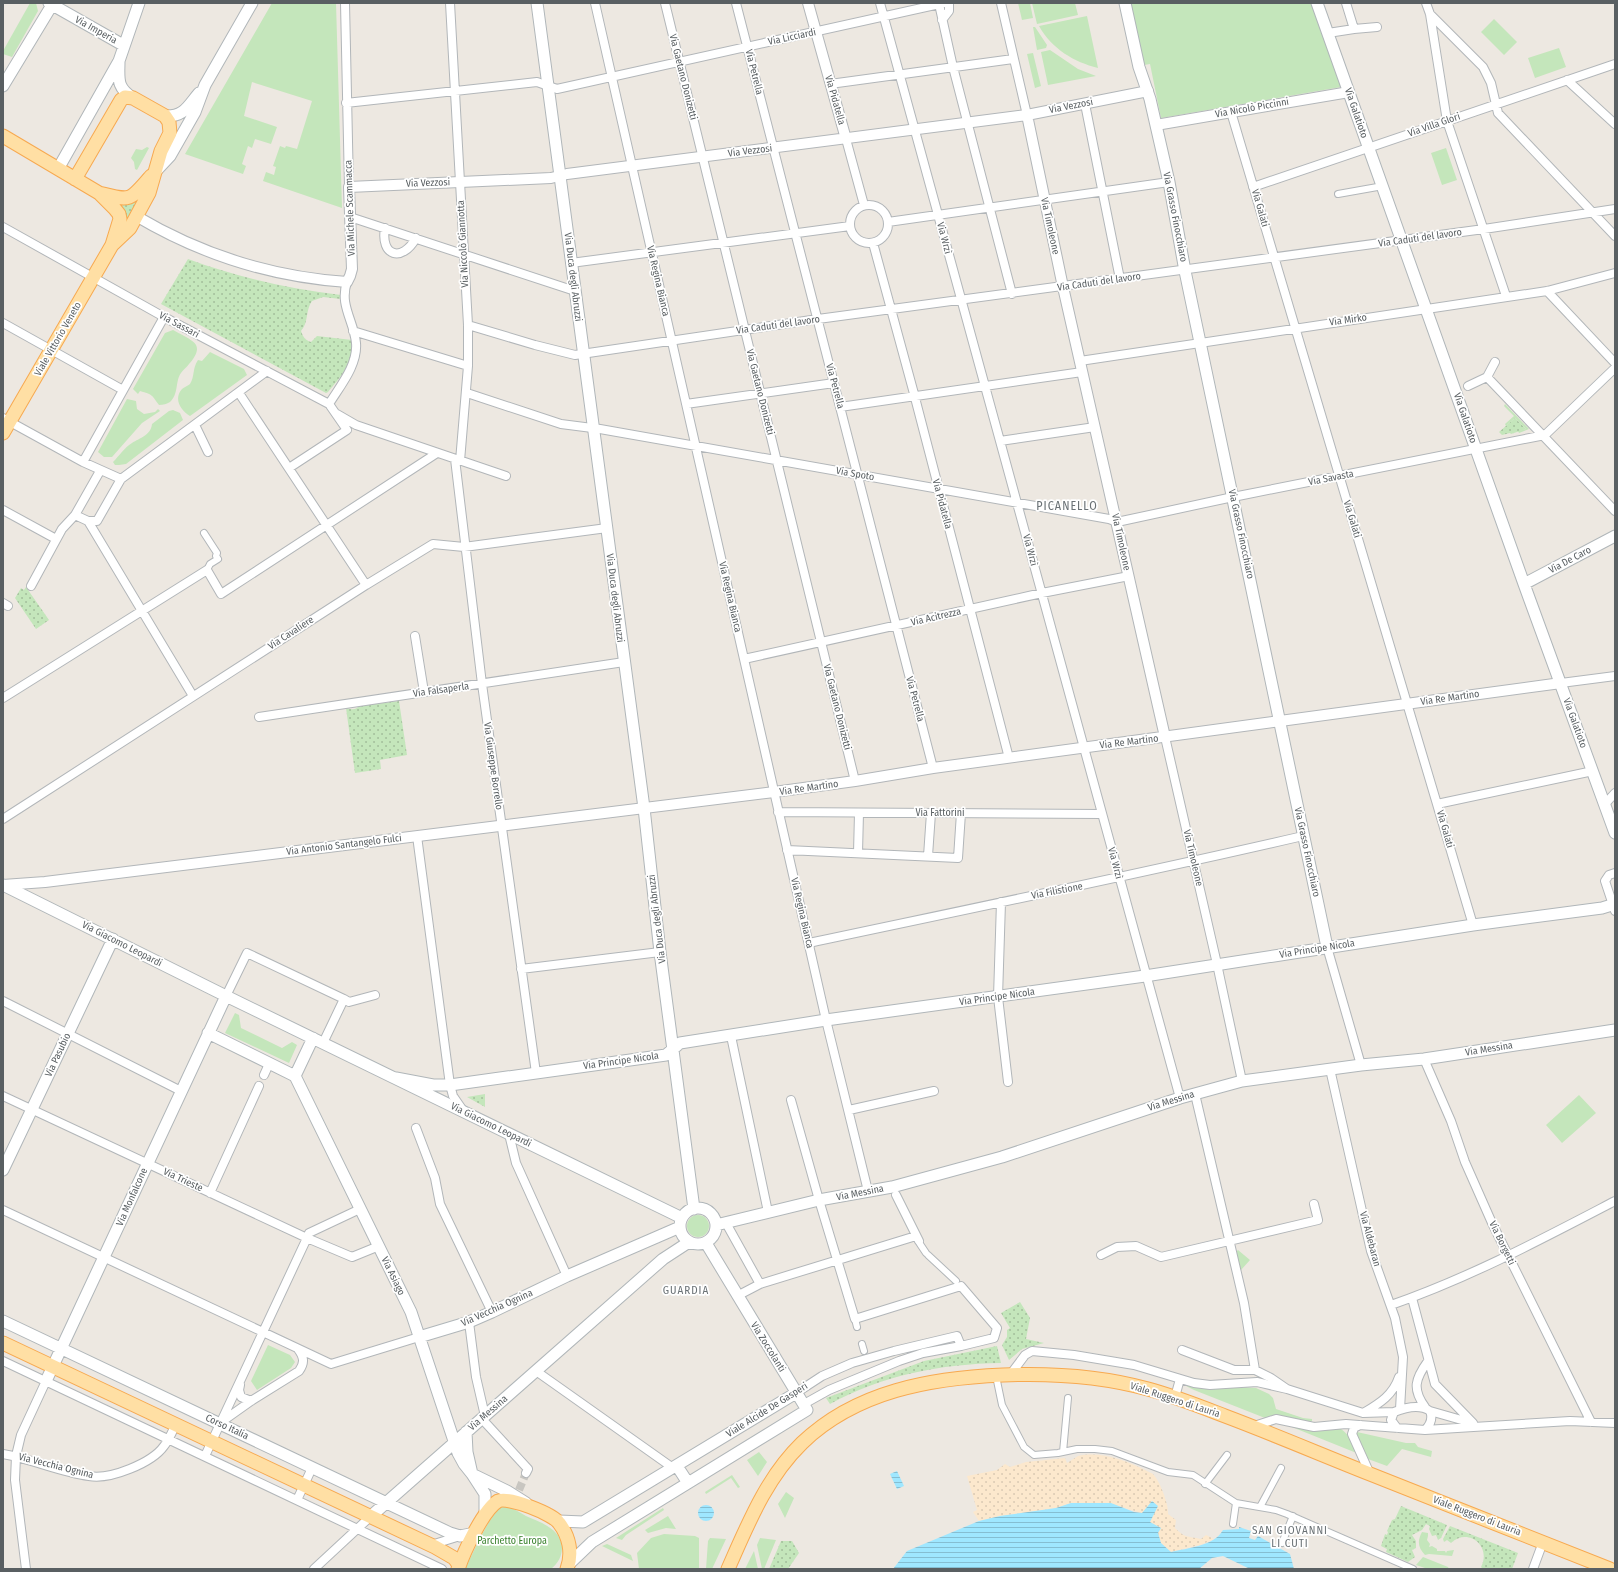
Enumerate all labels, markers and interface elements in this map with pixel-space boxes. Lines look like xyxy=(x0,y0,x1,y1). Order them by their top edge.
street label: Via Imperia xyxy=(73,14,119,47)
street label: Via Licciardi xyxy=(767,26,817,48)
street label: Via Gaetano Donizetti xyxy=(667,33,699,121)
street label: Via Petrella xyxy=(743,48,765,96)
street label: Via Pidatella xyxy=(822,74,848,126)
street label: Via Galatioto xyxy=(1342,86,1370,140)
street label: Via Vezzosi xyxy=(1048,96,1094,116)
street label: Via Nicolò Piccinni xyxy=(1214,96,1290,120)
street label: Via Villa Glori xyxy=(1406,110,1462,140)
street label: Via Vezzosi xyxy=(727,142,773,160)
street label: Via Michele Scammacca xyxy=(342,160,358,256)
street label: Via Grasso Finocchiaro xyxy=(1160,171,1190,263)
street label: Via Vezzosi xyxy=(406,176,450,190)
street label: Via Galati xyxy=(1249,188,1271,228)
street label: Via Timoleone xyxy=(1038,196,1062,256)
street label: Via Niccolò Giannotta xyxy=(455,200,471,288)
street label: Via Wrzì xyxy=(934,221,955,256)
street label: Via Caduti del lavoro xyxy=(1377,226,1463,250)
street label: Via Duca degli Abruzzi xyxy=(562,232,584,322)
street label: Via Regina Bianca xyxy=(644,245,672,318)
street label: Via Caduti del lavoro xyxy=(1056,270,1142,294)
street label: Viale Vittorio Veneto xyxy=(32,300,84,378)
street label: Via Sassari xyxy=(157,309,201,341)
street label: Via Mirko xyxy=(1328,311,1368,329)
street label: Via Caduti del lavoro xyxy=(735,313,821,337)
street label: Via Gaetano Donizetti xyxy=(744,348,776,436)
street label: Via Petrella xyxy=(823,362,847,410)
street label: Via Galatioto xyxy=(1451,391,1479,445)
street label: Via Spoto xyxy=(835,465,875,483)
street label: Via Savasta xyxy=(1307,468,1355,488)
street label: Via Pidatella xyxy=(930,478,954,530)
street label: Via Grasso Finocchiaro xyxy=(1226,488,1256,580)
district label: PICANELLO xyxy=(1036,499,1098,513)
street label: Via Galati xyxy=(1341,499,1363,539)
street label: Via Timoleone xyxy=(1109,512,1133,572)
street label: Via Wrzì xyxy=(1020,533,1041,568)
street label: Via De Caro xyxy=(1547,544,1593,576)
street label: Via Duca degli Abruzzi xyxy=(604,553,626,643)
street label: Via Regina Bianca xyxy=(716,561,744,634)
street label: Via Acitrezza xyxy=(910,605,962,629)
street label: Via Cavaliere xyxy=(266,614,316,652)
street label: Via Gaetano Donizetti xyxy=(821,663,853,751)
street label: Via Petrella xyxy=(903,675,927,723)
street label: Via Falsaperla xyxy=(412,680,470,700)
street label: Via Re Martino xyxy=(1420,688,1480,708)
street label: Via Galatioto xyxy=(1560,696,1590,750)
street label: Via Giuseppe Borrello xyxy=(481,721,505,811)
street label: Via Re Martino xyxy=(1099,732,1159,752)
street label: Via Re Martino xyxy=(779,778,839,798)
street label: Via Grasso Finocchiaro xyxy=(1292,806,1322,898)
street label: Via Fattorini xyxy=(916,807,965,819)
street label: Via Galati xyxy=(1434,809,1456,849)
street label: Via Timoleone xyxy=(1181,828,1205,888)
street label: Via Antonio Santangelo Fulci xyxy=(286,832,402,858)
street label: Via Wrzì xyxy=(1105,846,1126,881)
street label: Via Duca degli Abruzzi xyxy=(646,874,668,964)
street label: Via Regina Bianca xyxy=(788,877,816,950)
street label: Via Filistione xyxy=(1030,880,1084,902)
street label: Via Giacomo Leopardi xyxy=(80,919,164,969)
street label: Via Principe Nicola xyxy=(1279,937,1356,961)
street label: Via Principe Nicola xyxy=(959,986,1036,1008)
street label: Via Pasubio xyxy=(43,1031,73,1079)
street label: Via Messina xyxy=(1464,1039,1514,1059)
street label: Via Principe Nicola xyxy=(583,1050,660,1072)
street label: Via Messina xyxy=(1146,1088,1196,1114)
street label: Via Giacomo Leopardi xyxy=(449,1100,533,1150)
street label: Via Monfalcone xyxy=(114,1166,150,1228)
street label: Via Trieste xyxy=(161,1166,205,1194)
street label: Via Messina xyxy=(835,1183,885,1203)
street label: Via Aldebaran xyxy=(1357,1210,1383,1268)
street label: Via Borgetti xyxy=(1486,1219,1518,1267)
street label: Via Asiago xyxy=(379,1255,407,1297)
district label: GUARDIA xyxy=(663,1284,709,1297)
street label: Via Vecchia Ognina xyxy=(459,1287,535,1329)
street label: Via Zoccolanti xyxy=(748,1320,788,1374)
street label: Viale Alcide De Gasperi xyxy=(724,1380,810,1440)
street label: Viale Ruggero di Lauria xyxy=(1129,1380,1221,1420)
street label: Via Messina xyxy=(466,1393,510,1433)
street label: Corso Italia xyxy=(204,1412,250,1442)
street label: Via Vecchia Ognina xyxy=(17,1451,95,1481)
street label: Viale Ruggero di Lauria xyxy=(1431,1494,1523,1538)
district label: SAN GIOVANNI LI CUTI xyxy=(1252,1524,1328,1550)
park label: Parchetto Europa xyxy=(477,1535,547,1547)

